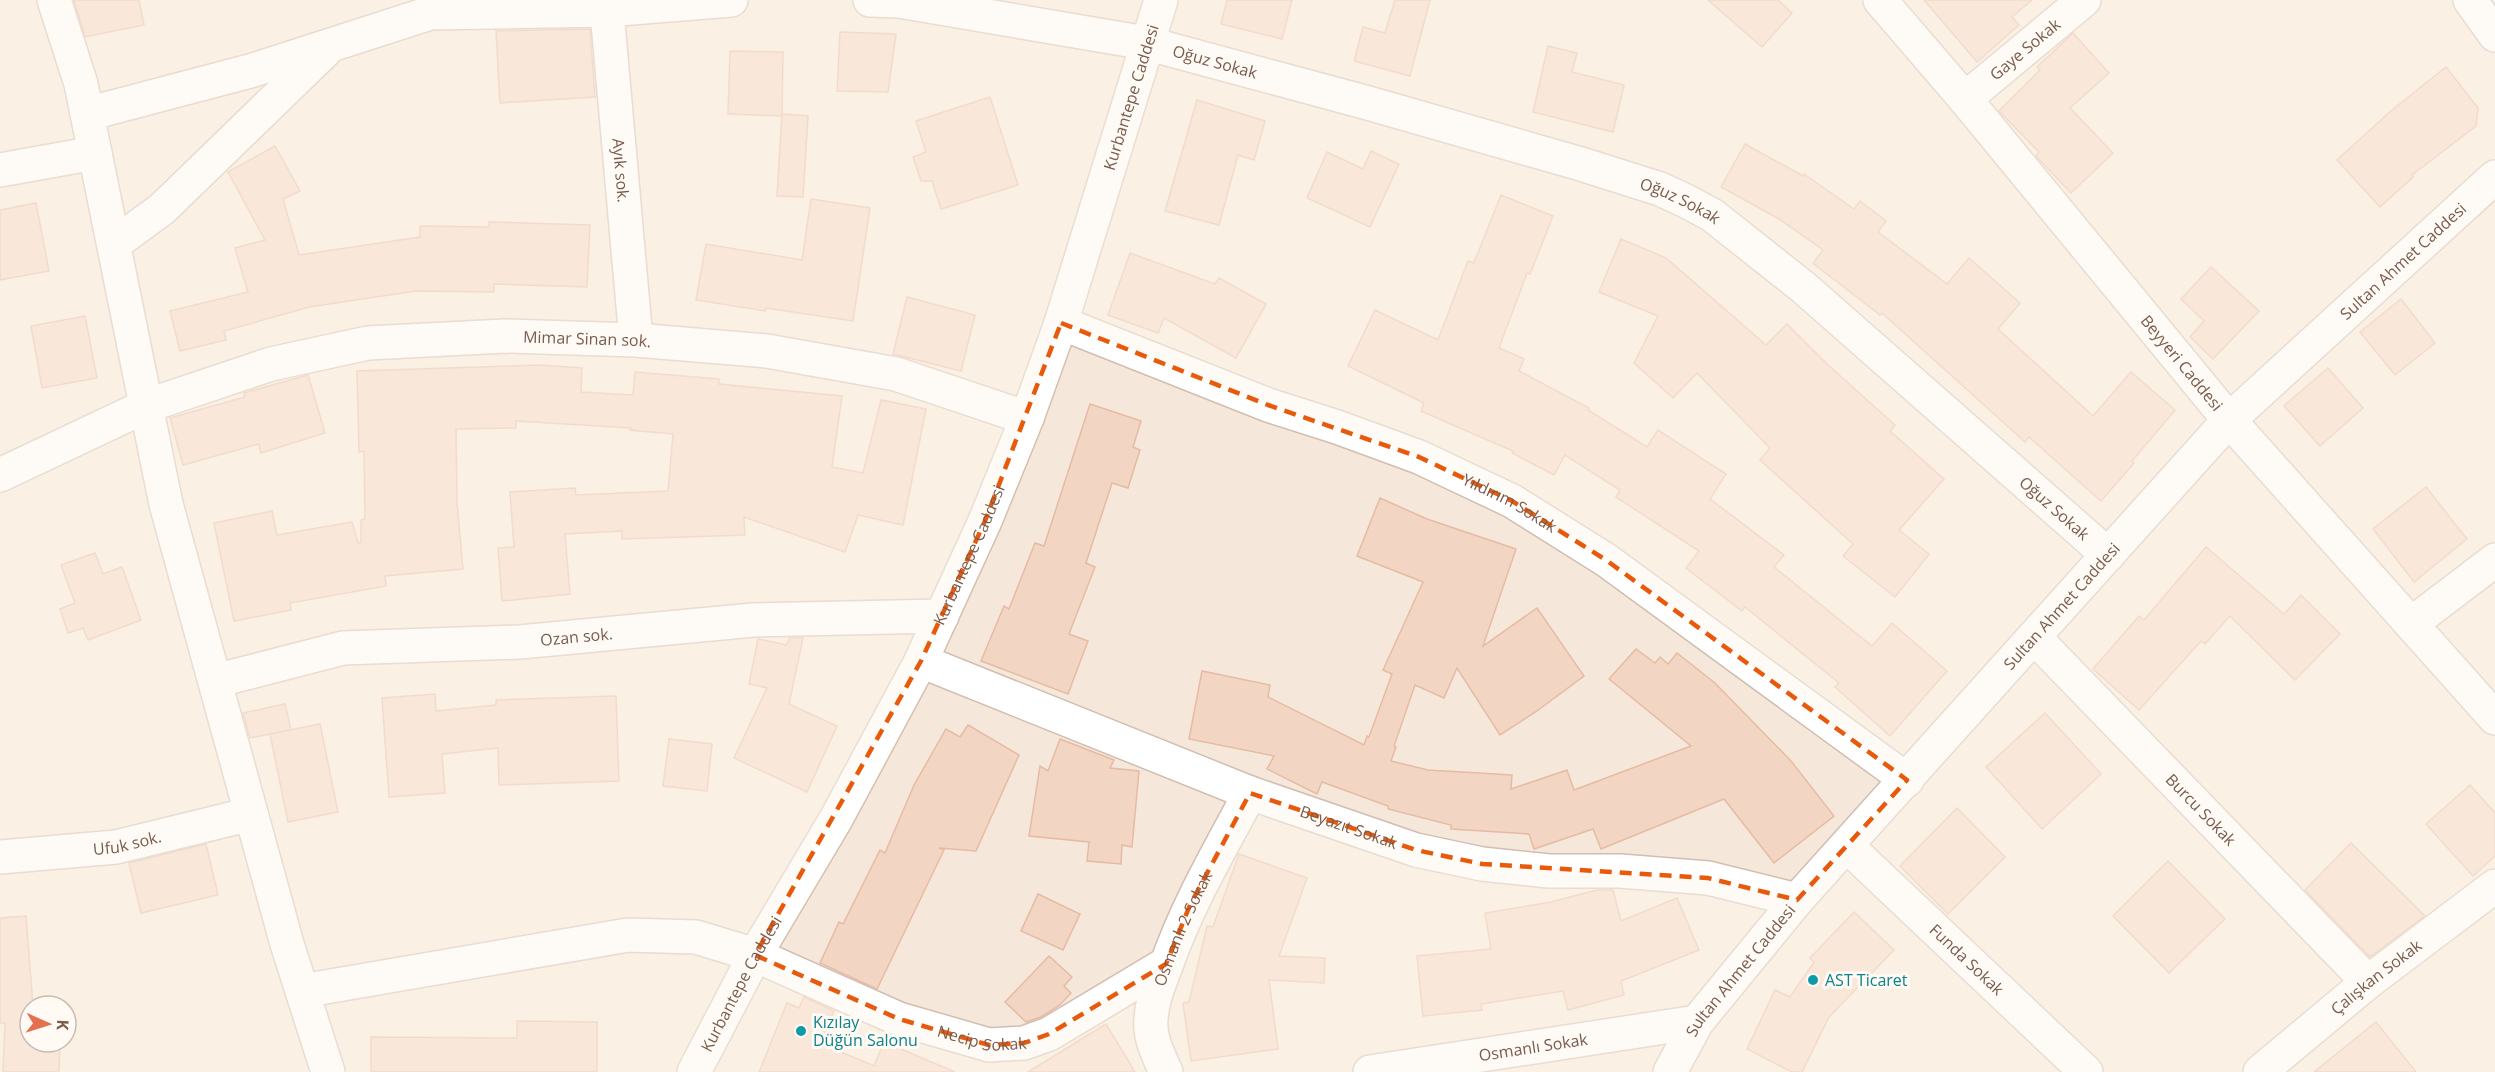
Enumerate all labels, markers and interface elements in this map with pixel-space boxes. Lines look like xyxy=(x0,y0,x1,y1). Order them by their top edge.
street label: Gaye Sokak xyxy=(1985,13,2065,85)
street label: Kurbantepe Caddesi xyxy=(1098,22,1164,173)
street label: Oğuz Sokak xyxy=(1170,40,1260,84)
street label: Ayık sok. xyxy=(607,137,635,203)
street label: Oğuz Sokak xyxy=(1637,172,1726,229)
street label: Sultan Ahmet Caddesi xyxy=(2335,198,2471,324)
street label: Beyyeri Caddesi xyxy=(2136,310,2228,415)
street label: Mimar Sinan sok. xyxy=(523,326,652,352)
street label: Yıldırım Sokak xyxy=(1459,468,1562,538)
street label: Oğuz Sokak xyxy=(2015,471,2095,545)
street label: Kurbantepe Caddesi xyxy=(928,482,1010,629)
street label: Sultan Ahmet Caddesi xyxy=(1998,538,2125,674)
street label: Ozan sok. xyxy=(539,622,614,651)
street label: Burcu Sokak xyxy=(2161,769,2241,851)
street label: Beyazıt Sokak xyxy=(1297,800,1401,854)
street label: Ufuk sok. xyxy=(92,825,164,860)
street label: Osmanlı 2 Sokak xyxy=(1148,867,1218,989)
street label: Sultan Ahmet Caddesi xyxy=(1680,900,1800,1040)
street label: Kurbantepe Caddesi xyxy=(695,912,787,1056)
street label: Funda Sokak xyxy=(1925,919,2009,1000)
street label: Çalışkan Sokak xyxy=(2326,934,2427,1020)
place label: AST Ticaret xyxy=(1825,969,1908,991)
marker: AST Ticaret xyxy=(1806,973,1820,987)
north arrow xyxy=(18,994,78,1054)
place label: Kızılay Düğün Salonu xyxy=(813,1011,918,1051)
text: K xyxy=(52,1019,74,1031)
street label: Necip Sokak xyxy=(935,1020,1028,1056)
marker: Kızılay Düğün Salonu xyxy=(794,1024,808,1038)
street label: Osmanlı Sokak xyxy=(1477,1028,1590,1066)

